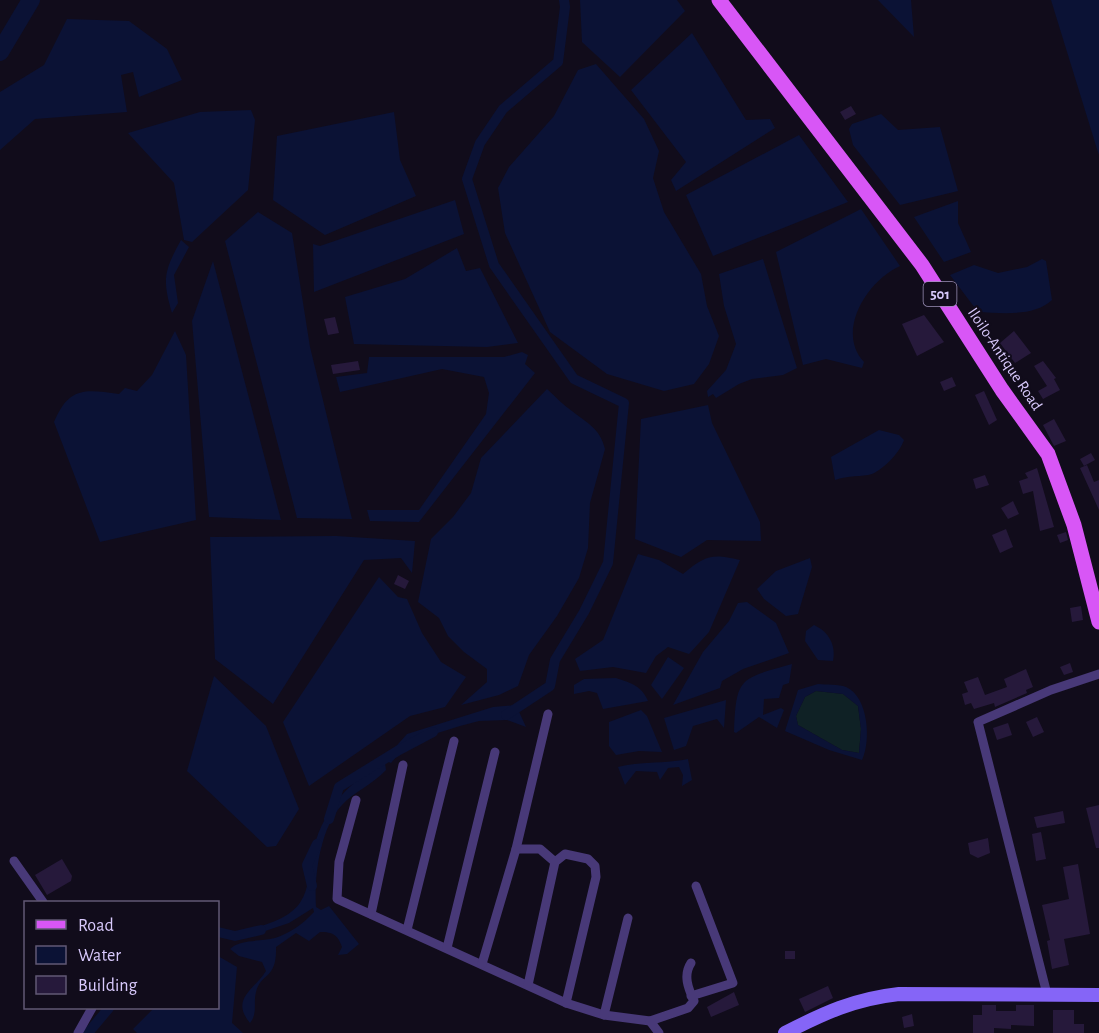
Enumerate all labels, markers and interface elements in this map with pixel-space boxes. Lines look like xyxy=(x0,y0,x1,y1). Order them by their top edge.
road number: 501 xyxy=(924,282,956,306)
street label: Iloilo-Antique Road xyxy=(965,305,1045,413)
legend xyxy=(24,901,219,1009)
text: Road xyxy=(78,917,114,935)
text: Water xyxy=(78,947,121,965)
text: Building xyxy=(78,977,138,995)

